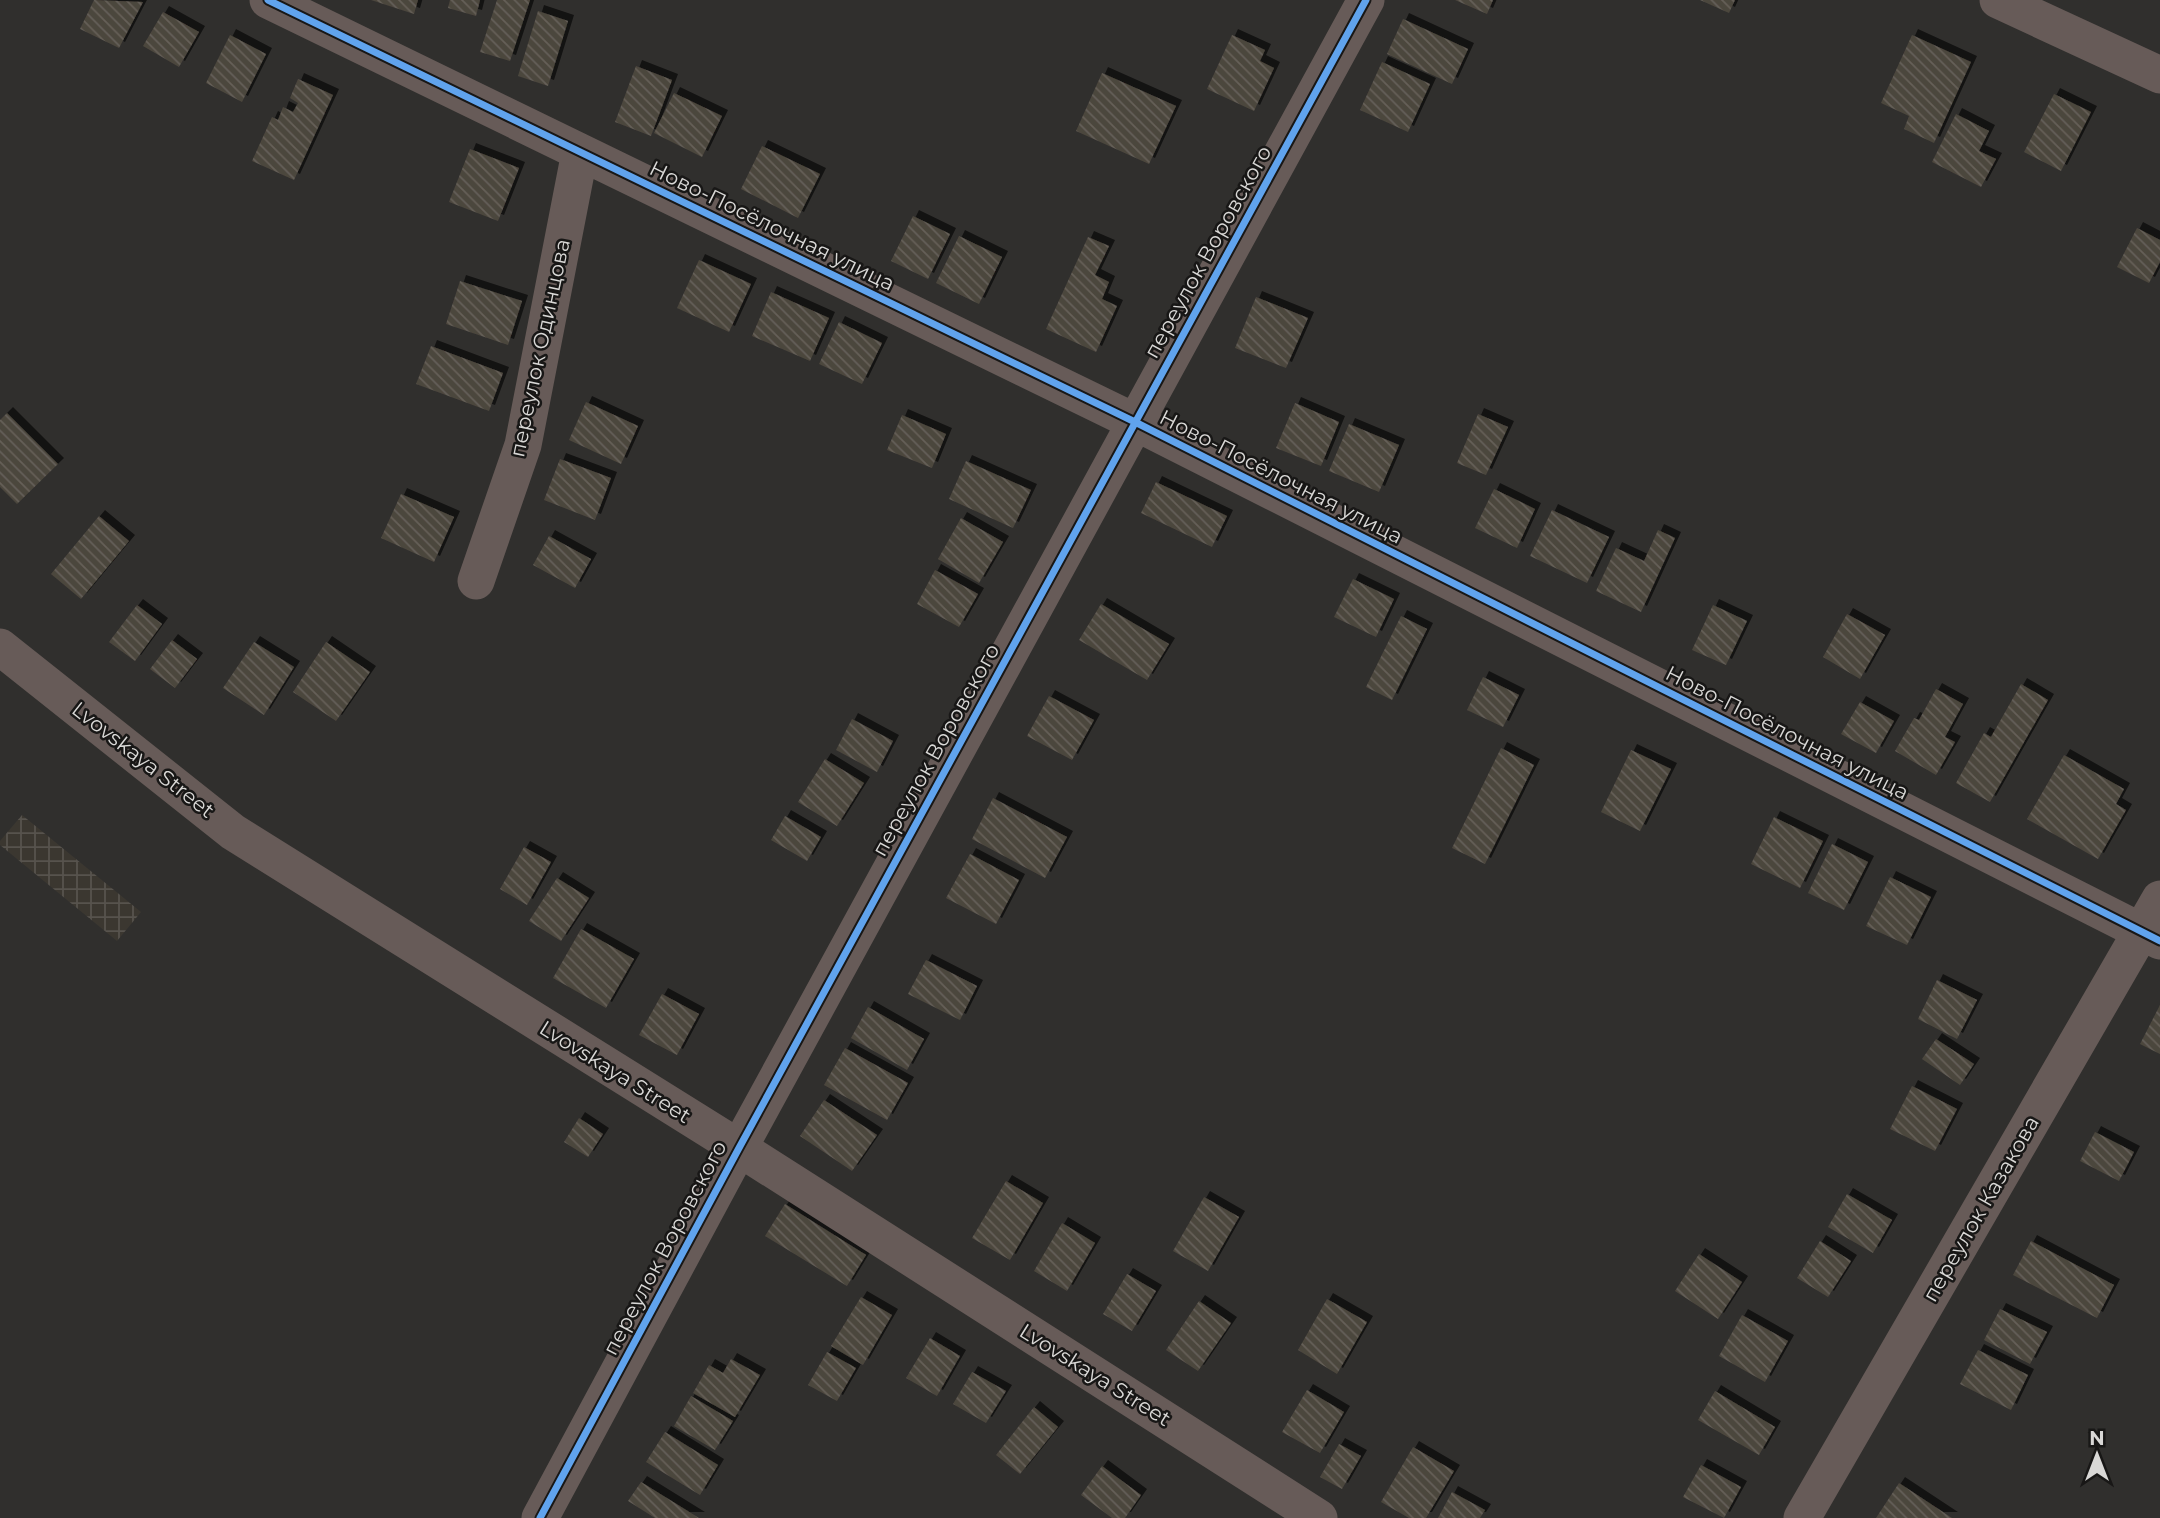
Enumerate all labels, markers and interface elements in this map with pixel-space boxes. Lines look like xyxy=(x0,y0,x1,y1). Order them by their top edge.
street label: переулок Воровского xyxy=(1139,141,1277,362)
street label: Ново-Посёлочная улица xyxy=(646,155,899,296)
street label: переулок Одинцова xyxy=(504,237,575,459)
street label: Ново-Посёлочная улица xyxy=(1156,404,1407,549)
street label: переулок Воровского xyxy=(867,639,1005,860)
street label: Ново-Посёлочная улица xyxy=(1662,660,1913,805)
street label: Lvovskaya Street xyxy=(67,696,219,823)
street label: Lvovskaya Street xyxy=(535,1015,696,1128)
street label: переулок Казакова xyxy=(1917,1111,2044,1306)
street label: переулок Воровского xyxy=(597,1136,732,1359)
street label: Lvovskaya Street xyxy=(1015,1318,1176,1431)
north arrow xyxy=(2062,1420,2132,1490)
text: N xyxy=(2089,1427,2105,1450)

